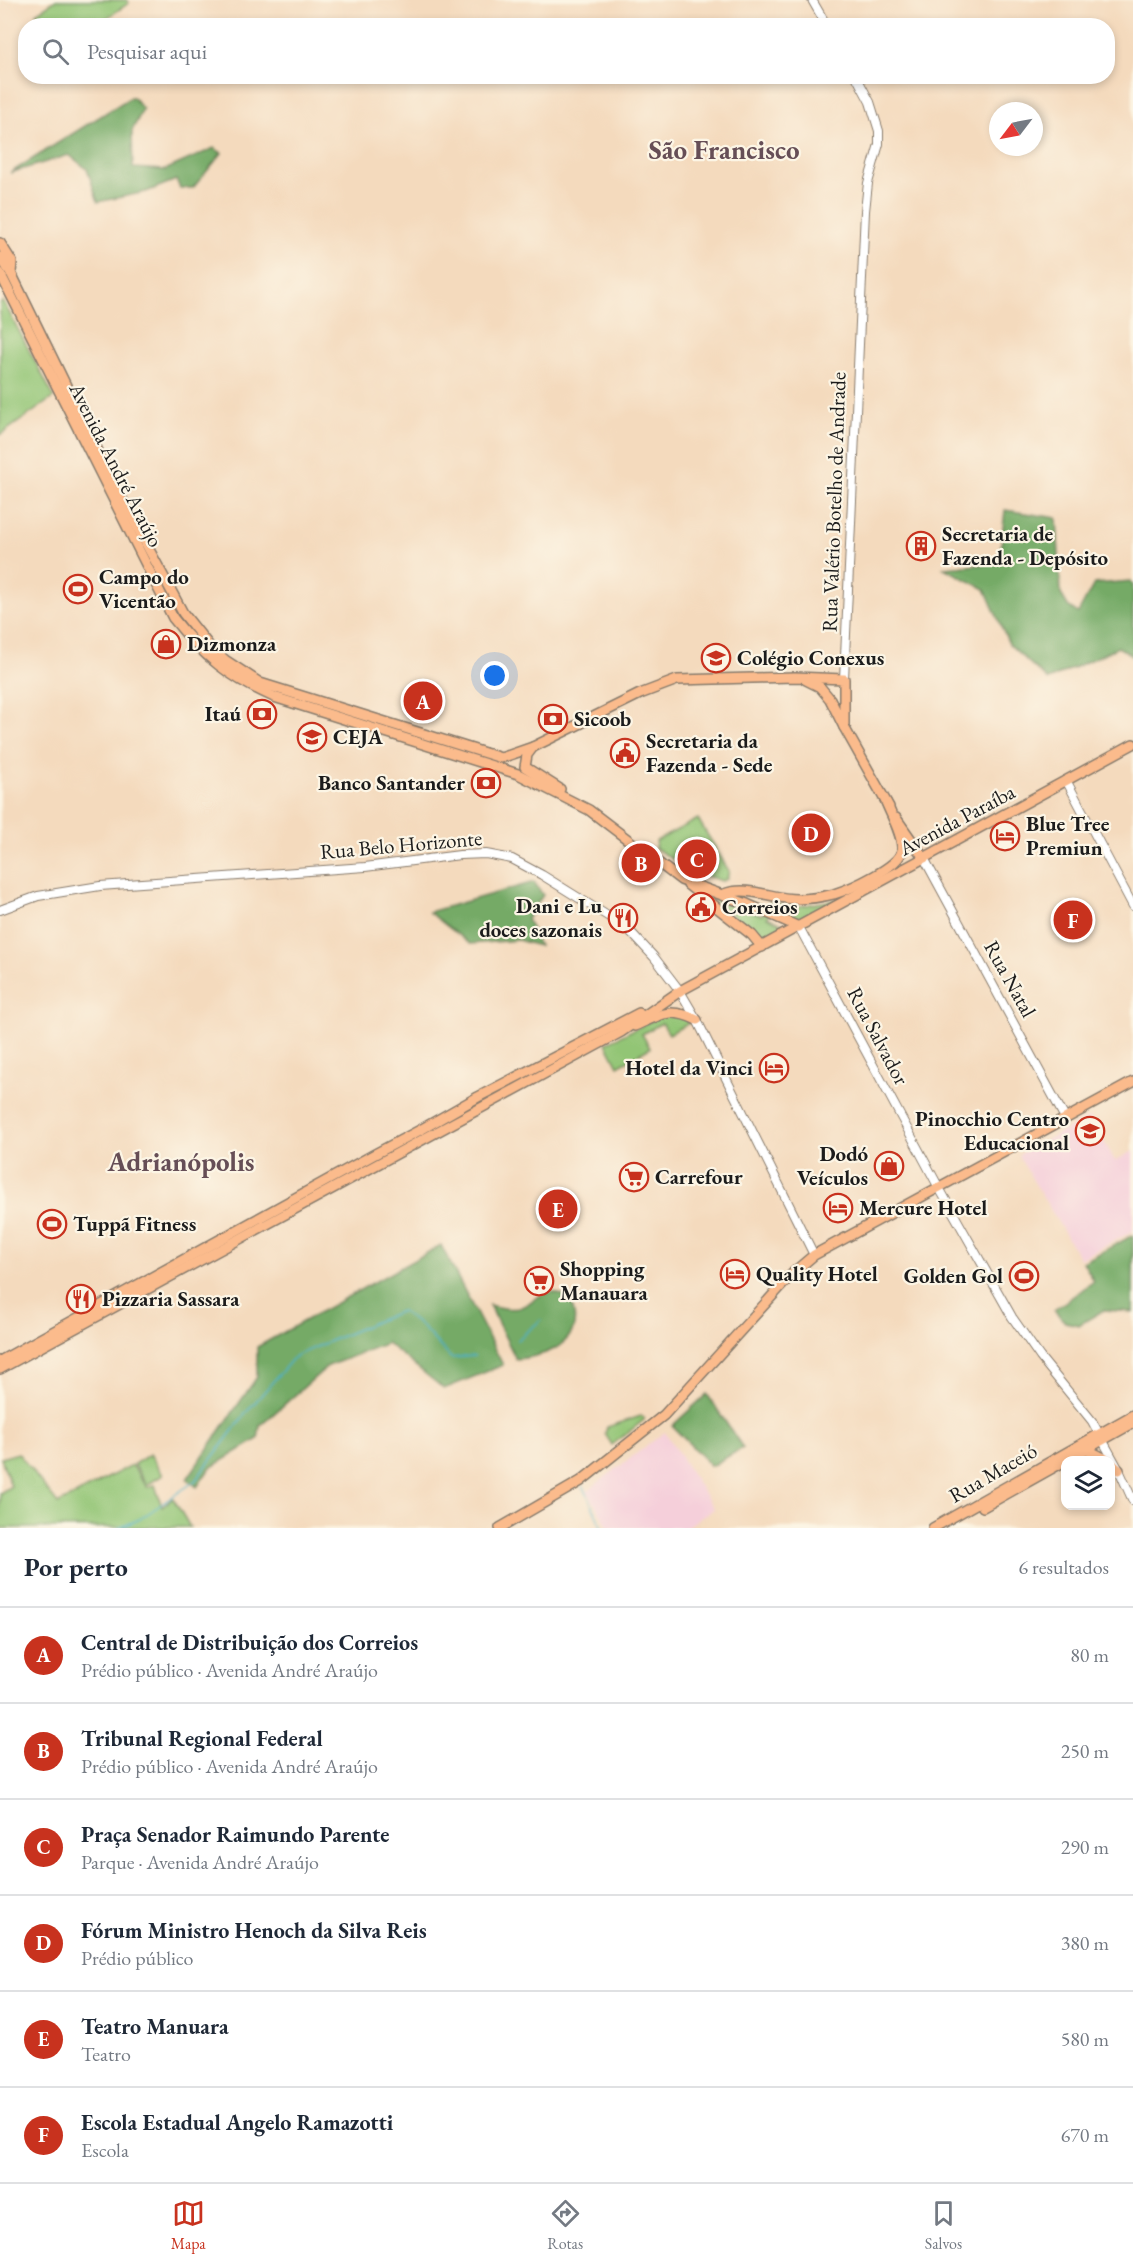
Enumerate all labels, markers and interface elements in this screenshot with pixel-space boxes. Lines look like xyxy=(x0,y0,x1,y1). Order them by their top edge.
search box xyxy=(18,18,1115,84)
icon: search xyxy=(39,35,72,68)
text: Pesquisar aqui xyxy=(87,37,207,66)
north arrow xyxy=(989,102,1043,156)
district label: São Francisco xyxy=(648,132,800,167)
street label: Rua Valério Botelho de Andrade xyxy=(815,371,852,633)
street label: Avenida André Araújo xyxy=(63,377,170,552)
place label: Secretaria de Fazenda - Depósito xyxy=(942,520,1109,571)
building icon: Secretaria de Fazenda - Depósito xyxy=(905,530,937,562)
place label: Campo do Vicentão xyxy=(99,563,189,614)
sports icon: Campo do Vicentão xyxy=(62,573,94,605)
shop icon: Dizmonza xyxy=(150,628,182,660)
place label: Dizmonza xyxy=(187,630,277,657)
school or university icon: Colégio Conexus xyxy=(700,642,732,674)
place label: Colégio Conexus xyxy=(737,644,884,671)
your location xyxy=(480,661,509,690)
pin: A xyxy=(404,678,442,724)
bank icon: Itaú xyxy=(246,698,278,730)
place label: Itaú xyxy=(205,700,241,727)
bank icon: Sicoob xyxy=(537,703,569,735)
place label: Sicoob xyxy=(574,705,631,732)
school or university icon: CEJA xyxy=(296,721,328,753)
place label: CEJA xyxy=(333,723,384,750)
place label: Secretaria da Fazenda - Sede xyxy=(646,727,773,778)
public building icon: Secretaria da Fazenda - Sede xyxy=(609,737,641,769)
bank icon: Banco Santander xyxy=(470,767,502,799)
place label: Banco Santander xyxy=(318,769,465,796)
street label: Avenida Paraíba xyxy=(893,777,1020,862)
pin: D xyxy=(792,810,830,856)
place label: Blue Tree Premiun xyxy=(1026,810,1110,861)
hotel icon: Blue Tree Premiun xyxy=(989,820,1021,852)
street label: Rua Belo Horizonte xyxy=(319,824,483,865)
pin: C xyxy=(678,836,716,882)
pin: B xyxy=(622,840,660,886)
public building icon: Correios xyxy=(685,891,717,923)
place label: Dani e Lu doces sazonais xyxy=(479,892,602,943)
place label: Correios xyxy=(722,893,798,920)
pin: F xyxy=(1054,898,1092,942)
restaurant icon: Dani e Lu doces sazonais xyxy=(607,902,639,934)
street label: Rua Natal xyxy=(978,936,1043,1022)
street label: Rua Salvador xyxy=(841,982,916,1089)
hotel icon: Hotel da Vinci xyxy=(758,1052,790,1084)
place label: Hotel da Vinci xyxy=(625,1054,753,1081)
place label: Pinocchio Centro Educacional xyxy=(915,1105,1069,1156)
school or university icon: Pinocchio Centro Educacional xyxy=(1074,1115,1106,1147)
place label: Dodó Veículos xyxy=(797,1140,868,1191)
district label: Adrianópolis xyxy=(106,1144,255,1179)
shop icon: Dodó Veículos xyxy=(873,1150,905,1182)
supermarket icon: Carrefour xyxy=(618,1161,650,1193)
place label: Carrefour xyxy=(655,1163,743,1190)
pin: E xyxy=(538,1186,578,1232)
hotel icon: Mercure Hotel xyxy=(822,1192,854,1224)
place label: Mercure Hotel xyxy=(859,1194,987,1221)
sports icon: Tuppã Fitness xyxy=(36,1208,68,1240)
place label: Tuppã Fitness xyxy=(73,1210,196,1237)
place label: Shopping Manauara xyxy=(560,1255,649,1306)
hotel icon: Quality Hotel xyxy=(719,1258,751,1290)
place label: Quality Hotel xyxy=(756,1260,878,1287)
sports icon: Golden Gol xyxy=(1008,1260,1040,1292)
place label: Golden Gol xyxy=(904,1262,1003,1289)
supermarket icon: Shopping Manauara xyxy=(523,1265,555,1297)
restaurant icon: Pizzaria Sassara xyxy=(65,1283,97,1315)
place label: Pizzaria Sassara xyxy=(102,1285,240,1312)
street label: Rua Maceió xyxy=(944,1437,1042,1509)
map controls xyxy=(1061,1456,1115,1510)
button: layers xyxy=(1061,1456,1115,1510)
text: Por perto xyxy=(24,1550,128,1584)
text: 6 resultados xyxy=(1018,1554,1109,1580)
text: Central de Distribuição dos Correios xyxy=(81,1628,418,1657)
text: A xyxy=(36,1642,51,1668)
text: 80 m xyxy=(1070,1642,1109,1668)
text: Prédio público · Avenida André Araújo xyxy=(81,1657,378,1683)
text: Tribunal Regional Federal xyxy=(81,1724,323,1753)
text: B xyxy=(37,1738,50,1764)
text: 250 m xyxy=(1061,1738,1109,1764)
text: Prédio público · Avenida André Araújo xyxy=(81,1753,378,1779)
text: Praça Senador Raimundo Parente xyxy=(81,1820,389,1849)
text: C xyxy=(36,1834,51,1860)
text: 290 m xyxy=(1061,1834,1109,1860)
text: Parque · Avenida André Araújo xyxy=(81,1849,319,1875)
text: Fórum Ministro Henoch da Silva Reis xyxy=(81,1916,427,1945)
text: D xyxy=(36,1930,51,1956)
text: 380 m xyxy=(1061,1930,1109,1956)
text: Prédio público xyxy=(81,1945,194,1971)
text: Teatro Manuara xyxy=(81,2012,229,2041)
text: E xyxy=(38,2026,49,2052)
text: 580 m xyxy=(1061,2026,1109,2052)
text: Teatro xyxy=(81,2041,131,2067)
text: Escola Estadual Angelo Ramazotti xyxy=(81,2108,393,2137)
text: F xyxy=(38,2122,49,2148)
text: 670 m xyxy=(1061,2122,1109,2148)
text: Escola xyxy=(81,2137,129,2163)
tab: Mapa xyxy=(171,2197,206,2254)
tab: Rotas xyxy=(547,2197,583,2254)
tab: Salvos xyxy=(925,2197,962,2254)

